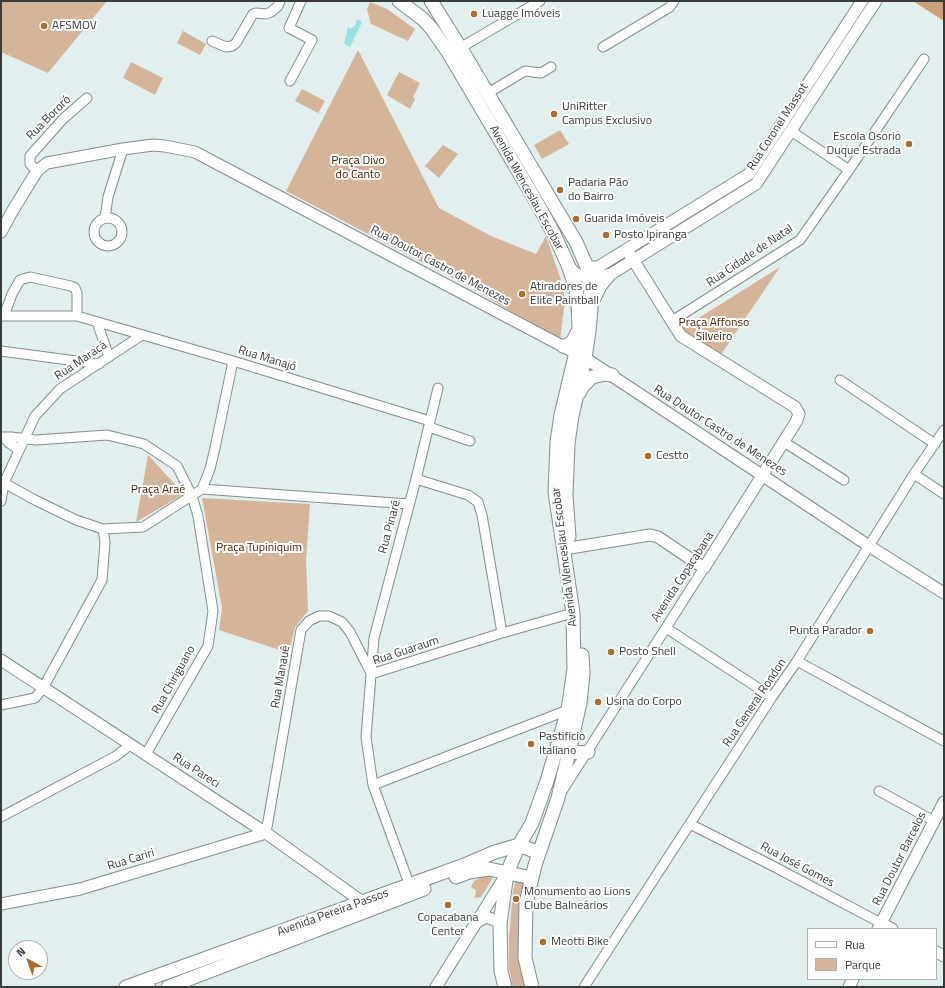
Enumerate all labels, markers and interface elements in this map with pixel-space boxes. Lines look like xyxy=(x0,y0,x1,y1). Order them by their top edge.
place label: Luagge Imóveis xyxy=(482,7,560,21)
marker: Luagge Imóveis xyxy=(469,9,479,19)
place label: AFSMOV xyxy=(52,19,97,33)
marker: AFSMOV xyxy=(39,21,49,31)
street label: Rua Coronel Massot xyxy=(744,81,812,173)
street label: Rua Bororó xyxy=(24,93,74,143)
place label: UniRitter Campus Exclusivo xyxy=(562,100,652,128)
marker: UniRitter Campus Exclusivo xyxy=(549,109,559,119)
street label: Avenida Wenceslau Escobar xyxy=(486,123,566,253)
place label: Escola Osorio Duque Estrada xyxy=(827,130,901,158)
marker: Escola Osorio Duque Estrada xyxy=(904,139,914,149)
park label: Praça Divo do Canto xyxy=(331,154,385,182)
place label: Padaria Pão do Bairro xyxy=(568,176,628,204)
marker: Padaria Pão do Bairro xyxy=(555,185,565,195)
place label: Guarida Imóveis xyxy=(584,212,665,226)
marker: Guarida Imóveis xyxy=(571,214,581,224)
street label: Rua Cidade de Natal xyxy=(704,222,796,290)
street label: Rua Doutor Castro de Menezes xyxy=(368,223,512,309)
place label: Posto Ipiranga xyxy=(614,228,687,242)
marker: Posto Ipiranga xyxy=(601,230,611,240)
place label: Atiradores de Elite Paintball xyxy=(530,280,599,308)
marker: Atiradores de Elite Paintball xyxy=(517,289,527,299)
park label: Praça Affonso Silveiro xyxy=(679,316,749,344)
street label: Rua Maracá xyxy=(52,338,110,384)
street label: Rua Manajó xyxy=(236,343,298,375)
street label: Rua Doutor Castro de Menezes xyxy=(651,382,789,480)
place label: Cestto xyxy=(656,449,689,463)
marker: Cestto xyxy=(643,451,653,461)
park label: Praça Araé xyxy=(131,483,185,497)
street label: Avenida Wenceslau Escobar xyxy=(549,486,581,628)
street label: Rua Pinaré xyxy=(376,499,404,555)
street label: Avenida Copacabana xyxy=(649,530,717,624)
park label: Praça Tupiniquim xyxy=(216,541,302,555)
place label: Punta Parador xyxy=(789,624,862,638)
marker: Punta Parador xyxy=(865,626,875,636)
street label: Rua Guaraum xyxy=(371,634,441,668)
street label: Rua Chiriguano xyxy=(149,643,199,717)
street label: Rua Manauê xyxy=(268,645,294,709)
place label: Posto Shell xyxy=(619,645,676,659)
marker: Posto Shell xyxy=(606,647,616,657)
street label: Rua General Rondon xyxy=(720,656,790,750)
place label: Usina do Corpo xyxy=(606,695,682,709)
marker: Usina do Corpo xyxy=(593,697,603,707)
place label: Pastificio Italiano xyxy=(539,730,585,758)
marker: Pastificio Italiano xyxy=(526,739,536,749)
street label: Rua Pareci xyxy=(170,750,222,792)
street label: Rua Doutor Barcelos xyxy=(870,810,930,908)
street label: Rua José Gomes xyxy=(758,839,836,891)
street label: Rua Cariri xyxy=(106,846,156,874)
place label: Monumento ao Lions Clube Balneários xyxy=(524,885,631,913)
street label: Avenida Pereira Passos xyxy=(275,886,391,940)
marker: Monumento ao Lions Clube Balneários xyxy=(511,894,521,904)
marker: Copacabana Center xyxy=(443,900,453,910)
place label: Copacabana Center xyxy=(417,911,479,939)
legend xyxy=(807,928,937,980)
place label: Meotti Bike xyxy=(551,935,609,949)
text: Rua xyxy=(845,935,865,954)
marker: Meotti Bike xyxy=(538,937,548,947)
north arrow xyxy=(8,940,48,980)
text: N xyxy=(13,943,29,960)
text: Parque xyxy=(845,955,881,974)

